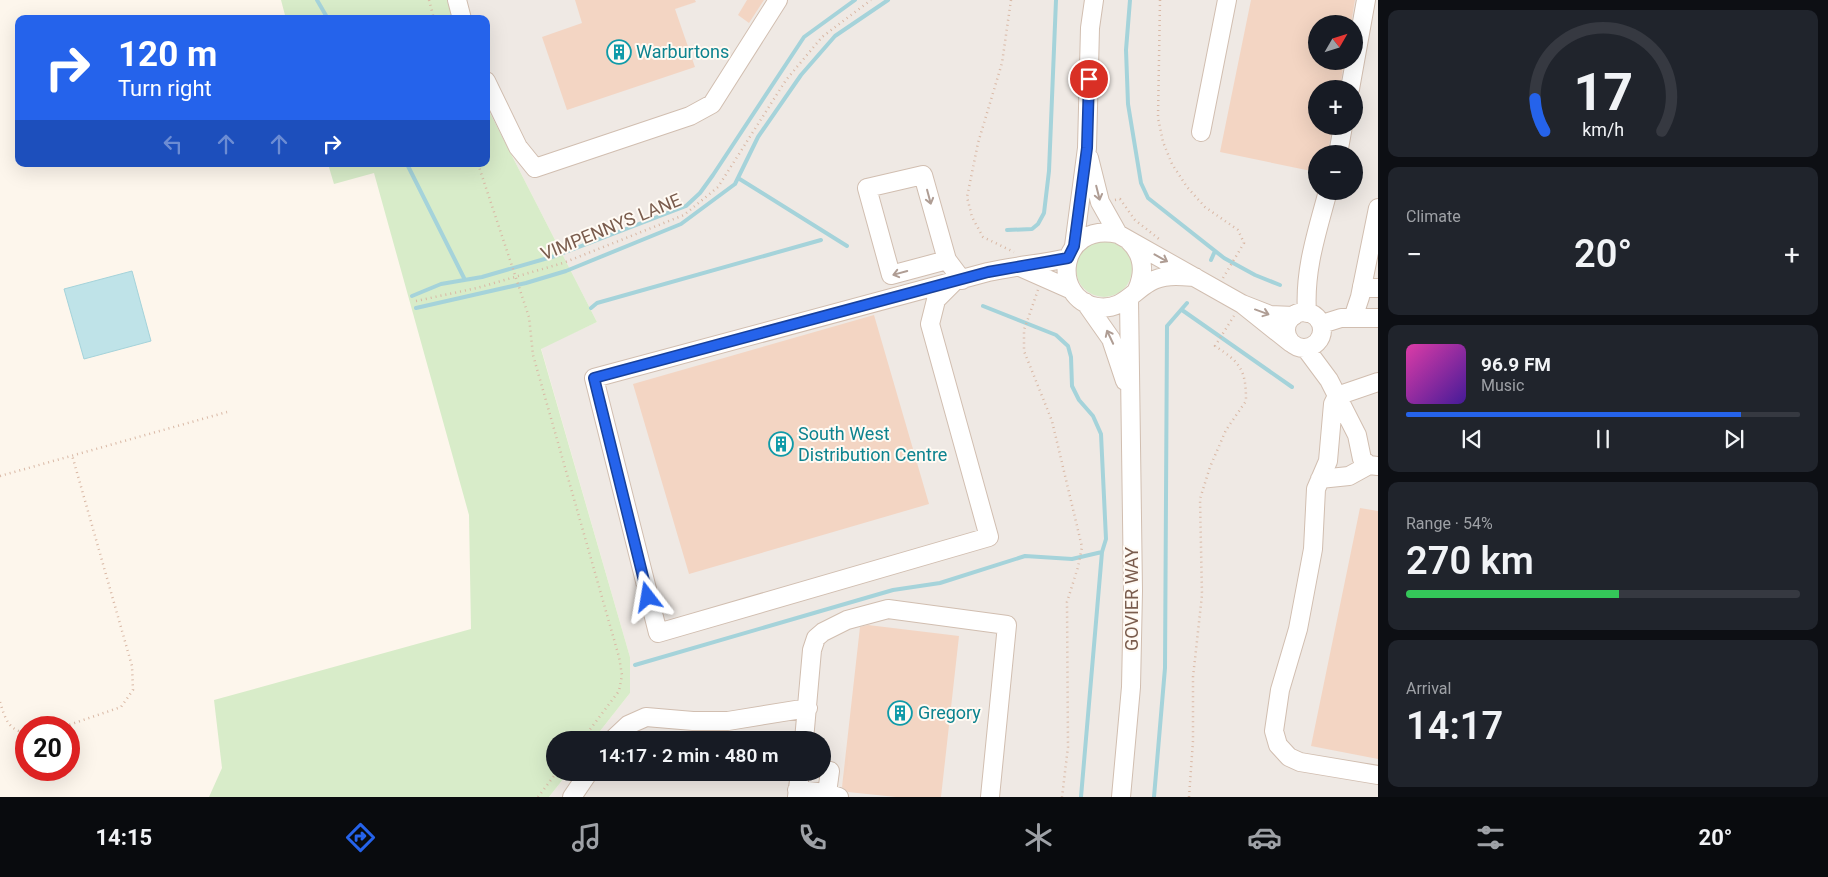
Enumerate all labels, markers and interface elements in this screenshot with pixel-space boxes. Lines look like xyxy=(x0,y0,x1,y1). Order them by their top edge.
north arrow xyxy=(1308,15,1362,70)
map controls xyxy=(1308,15,1363,200)
text: 120 m xyxy=(118,34,217,75)
icon: right xyxy=(35,35,100,100)
building icon: Warburtons xyxy=(606,39,632,65)
place label: Warburtons xyxy=(636,41,729,62)
pin xyxy=(1068,58,1110,100)
text: 17 xyxy=(1573,62,1633,123)
icon: arrive xyxy=(1075,65,1103,93)
text: Turn right xyxy=(118,76,212,101)
button: + xyxy=(1308,80,1363,135)
text: km/h xyxy=(1582,119,1624,140)
icon: left xyxy=(159,130,187,158)
icon: ahead xyxy=(212,130,240,158)
icon: ahead xyxy=(265,130,293,158)
icon: right xyxy=(318,130,346,158)
button: − xyxy=(1308,145,1363,200)
one-way arrow xyxy=(1094,184,1103,200)
street label: VIMPENNYS LANE xyxy=(538,189,684,264)
one-way arrow xyxy=(925,189,935,205)
text: Climate xyxy=(1406,207,1461,226)
text: 20° xyxy=(1574,232,1632,276)
text: − xyxy=(1406,238,1422,271)
text: + xyxy=(1784,238,1800,271)
one-way arrow xyxy=(1154,253,1169,263)
one-way arrow xyxy=(892,268,908,278)
one-way arrow xyxy=(1254,308,1270,317)
one-way arrow xyxy=(1104,330,1114,345)
text: 96.9 FM xyxy=(1481,353,1551,376)
text: Music xyxy=(1481,376,1524,395)
place label: South West Distribution Centre xyxy=(798,423,947,465)
icon: previous xyxy=(1458,425,1486,453)
icon: pause xyxy=(1589,425,1617,453)
icon: next xyxy=(1720,425,1748,453)
building icon: South West Distribution Centre xyxy=(768,431,794,457)
text: Range · 54% xyxy=(1406,514,1493,533)
text: 270 km xyxy=(1406,539,1534,583)
street label: GOVIER WAY xyxy=(1121,547,1142,651)
position arrow xyxy=(621,570,673,622)
text: Arrival xyxy=(1406,679,1451,698)
building icon: Gregory xyxy=(887,700,913,726)
place label: Gregory xyxy=(918,702,981,723)
text: 14:17 xyxy=(1406,704,1503,748)
speed limit sign: 20 xyxy=(15,716,80,781)
text: 14:17 · 2 min · 480 m xyxy=(598,744,779,767)
icon: directions xyxy=(343,820,378,855)
icon: music xyxy=(569,820,604,855)
icon: phone xyxy=(795,820,830,855)
icon: climate xyxy=(1021,820,1056,855)
icon: car xyxy=(1247,820,1282,855)
icon: filters xyxy=(1473,820,1508,855)
text: 14:15 xyxy=(95,825,152,850)
text: 20° xyxy=(1699,825,1732,850)

